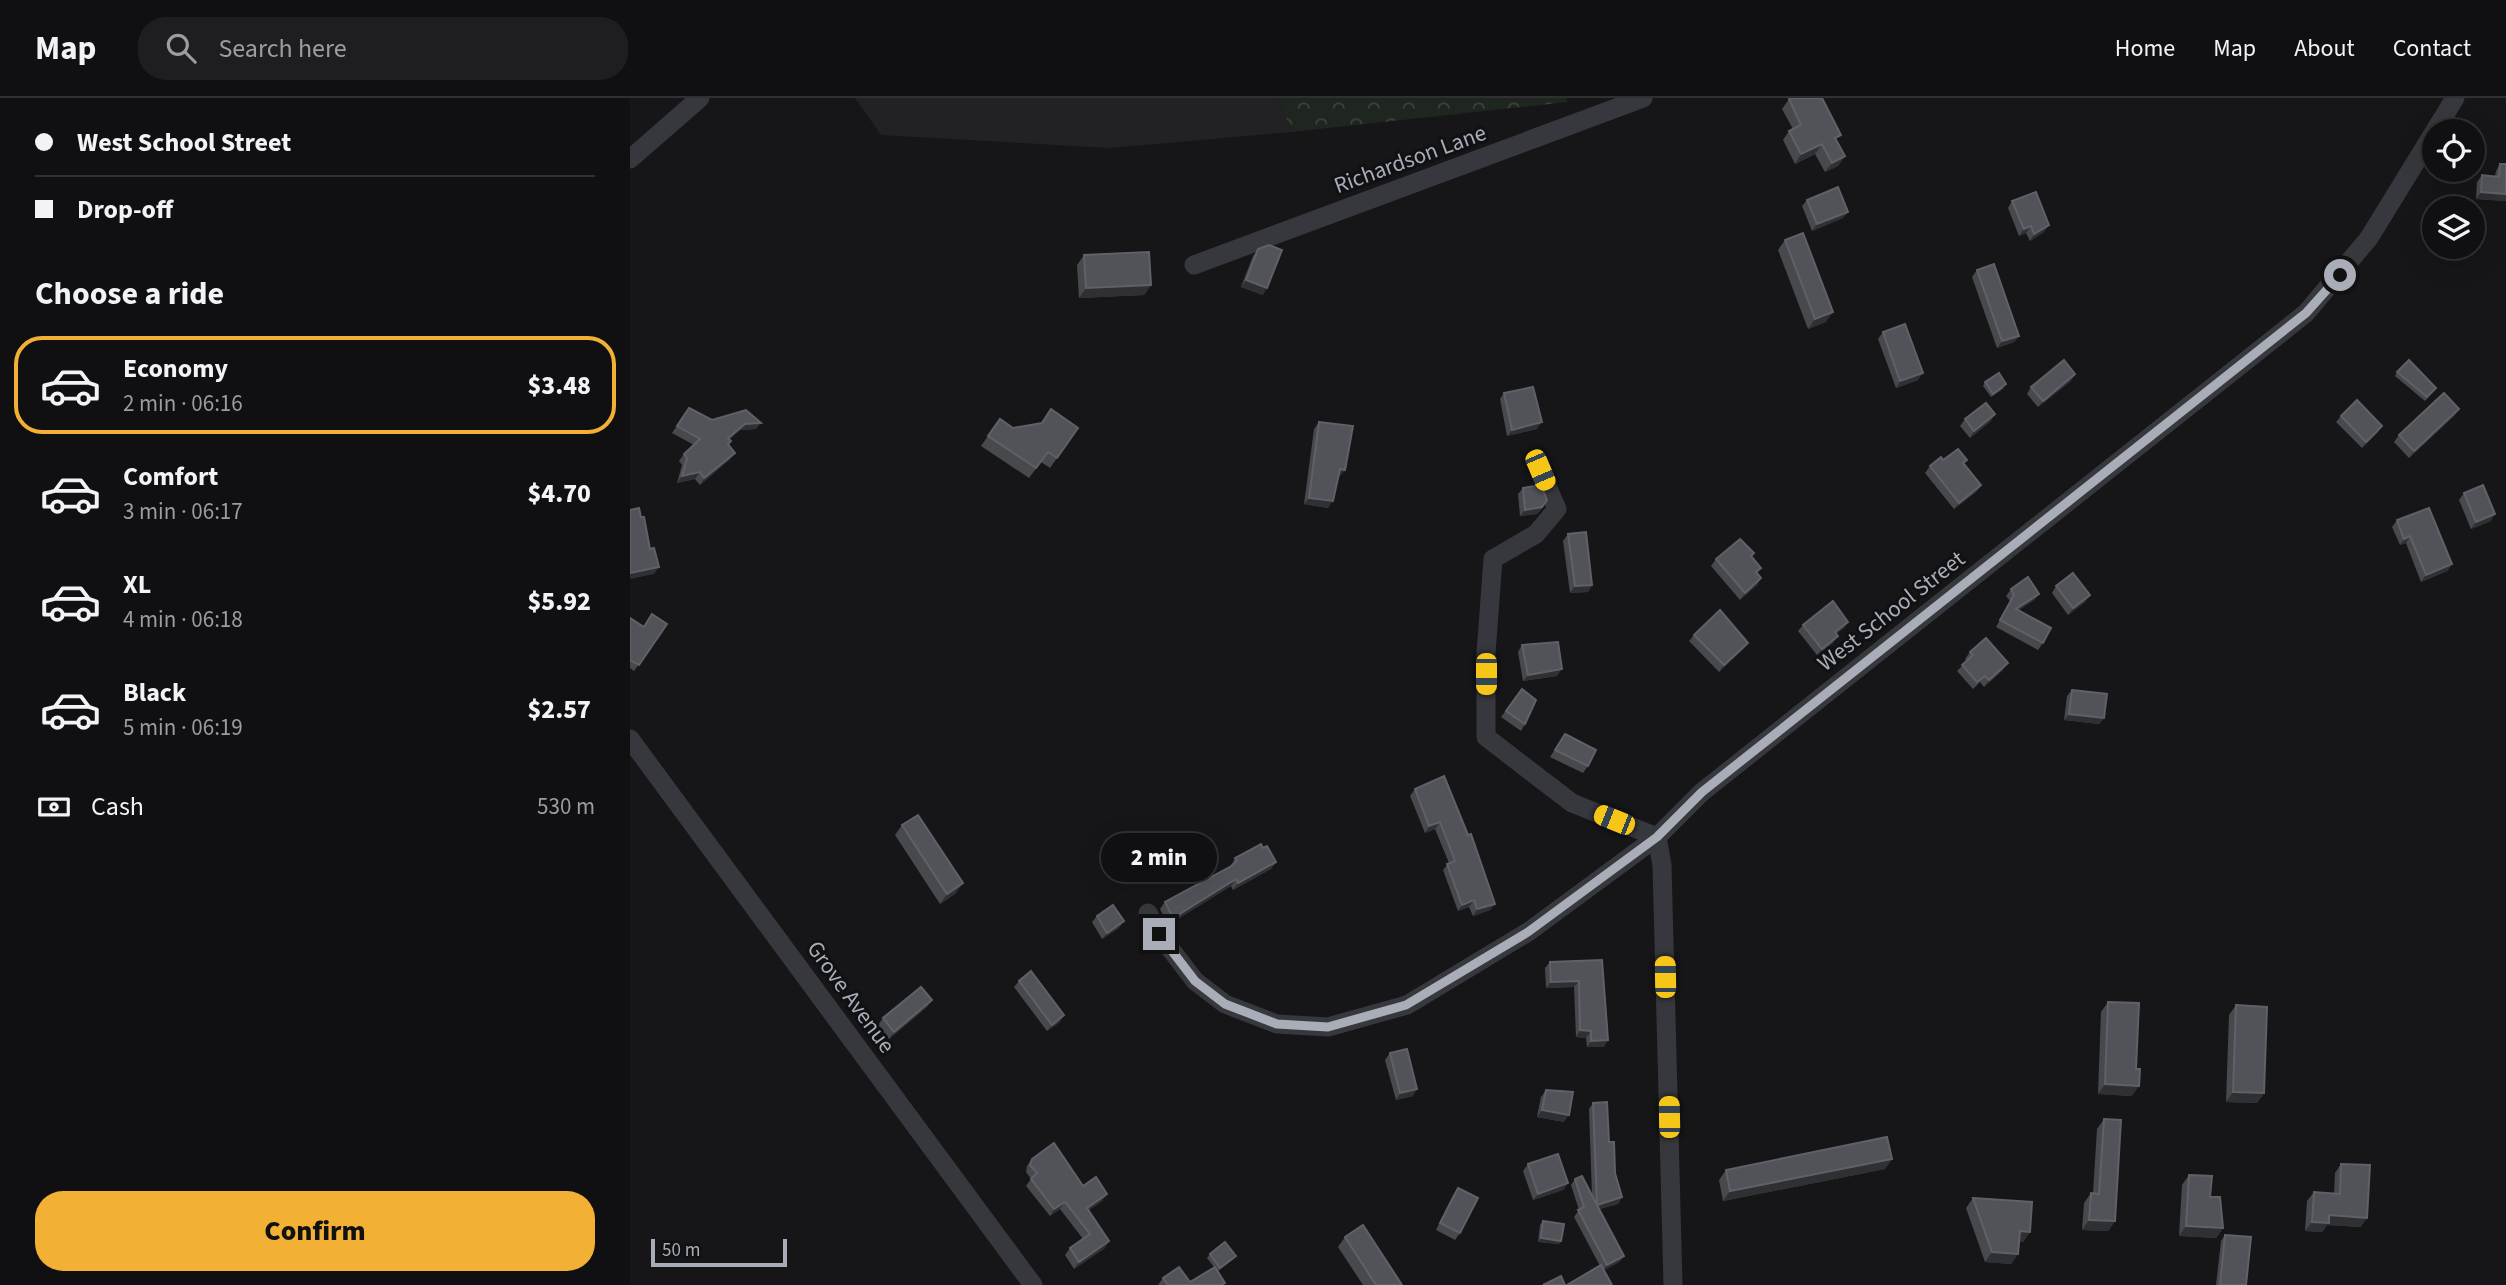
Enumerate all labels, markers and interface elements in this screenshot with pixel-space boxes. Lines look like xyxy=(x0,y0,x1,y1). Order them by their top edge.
search box xyxy=(138,17,628,80)
text: Map xyxy=(35,25,96,72)
icon: search xyxy=(162,29,200,67)
text: Search here xyxy=(218,30,347,67)
text: Home xyxy=(2115,31,2175,66)
text: Map xyxy=(2213,31,2256,66)
text: About xyxy=(2294,31,2355,66)
text: Contact xyxy=(2393,31,2471,66)
street label: Richardson Lane xyxy=(1329,116,1491,202)
map controls xyxy=(2422,119,2485,259)
button: locate xyxy=(2422,119,2485,182)
text: West School Street xyxy=(77,124,291,161)
text: Drop-off xyxy=(77,191,173,228)
button: layers xyxy=(2422,196,2485,259)
route start xyxy=(2324,259,2356,291)
text: Choose a ride xyxy=(35,271,224,317)
text: Economy xyxy=(123,350,228,387)
icon: car xyxy=(39,354,102,417)
text: $3.48 xyxy=(527,367,591,404)
text: 2 min · 06:16 xyxy=(123,387,243,420)
car xyxy=(1523,447,1558,493)
text: Comfort xyxy=(123,458,218,495)
icon: car xyxy=(39,462,102,525)
text: $4.70 xyxy=(527,475,591,512)
text: 3 min · 06:17 xyxy=(123,495,243,528)
street label: West School Street xyxy=(1810,543,1972,679)
text: XL xyxy=(123,566,151,603)
icon: car xyxy=(39,570,102,633)
text: $5.92 xyxy=(527,583,591,620)
text: 4 min · 06:18 xyxy=(123,603,243,636)
car xyxy=(1476,653,1497,695)
text: Black xyxy=(123,674,186,711)
icon: car xyxy=(39,678,102,741)
text: $2.57 xyxy=(527,691,591,728)
text: 5 min · 06:19 xyxy=(123,711,243,744)
icon: cash xyxy=(35,788,73,826)
text: Cash xyxy=(91,788,144,825)
text: 530 m xyxy=(537,790,595,823)
car xyxy=(1591,802,1638,838)
callout: 2 min xyxy=(1101,832,1217,882)
text: 2 min xyxy=(1131,841,1187,874)
route end xyxy=(1143,918,1175,950)
street label: Grove Avenue xyxy=(799,934,903,1060)
car xyxy=(1655,956,1676,998)
car xyxy=(1659,1096,1680,1138)
button: Confirm xyxy=(35,1191,595,1271)
scale bar xyxy=(651,1236,788,1268)
text: 50 m xyxy=(662,1237,700,1264)

